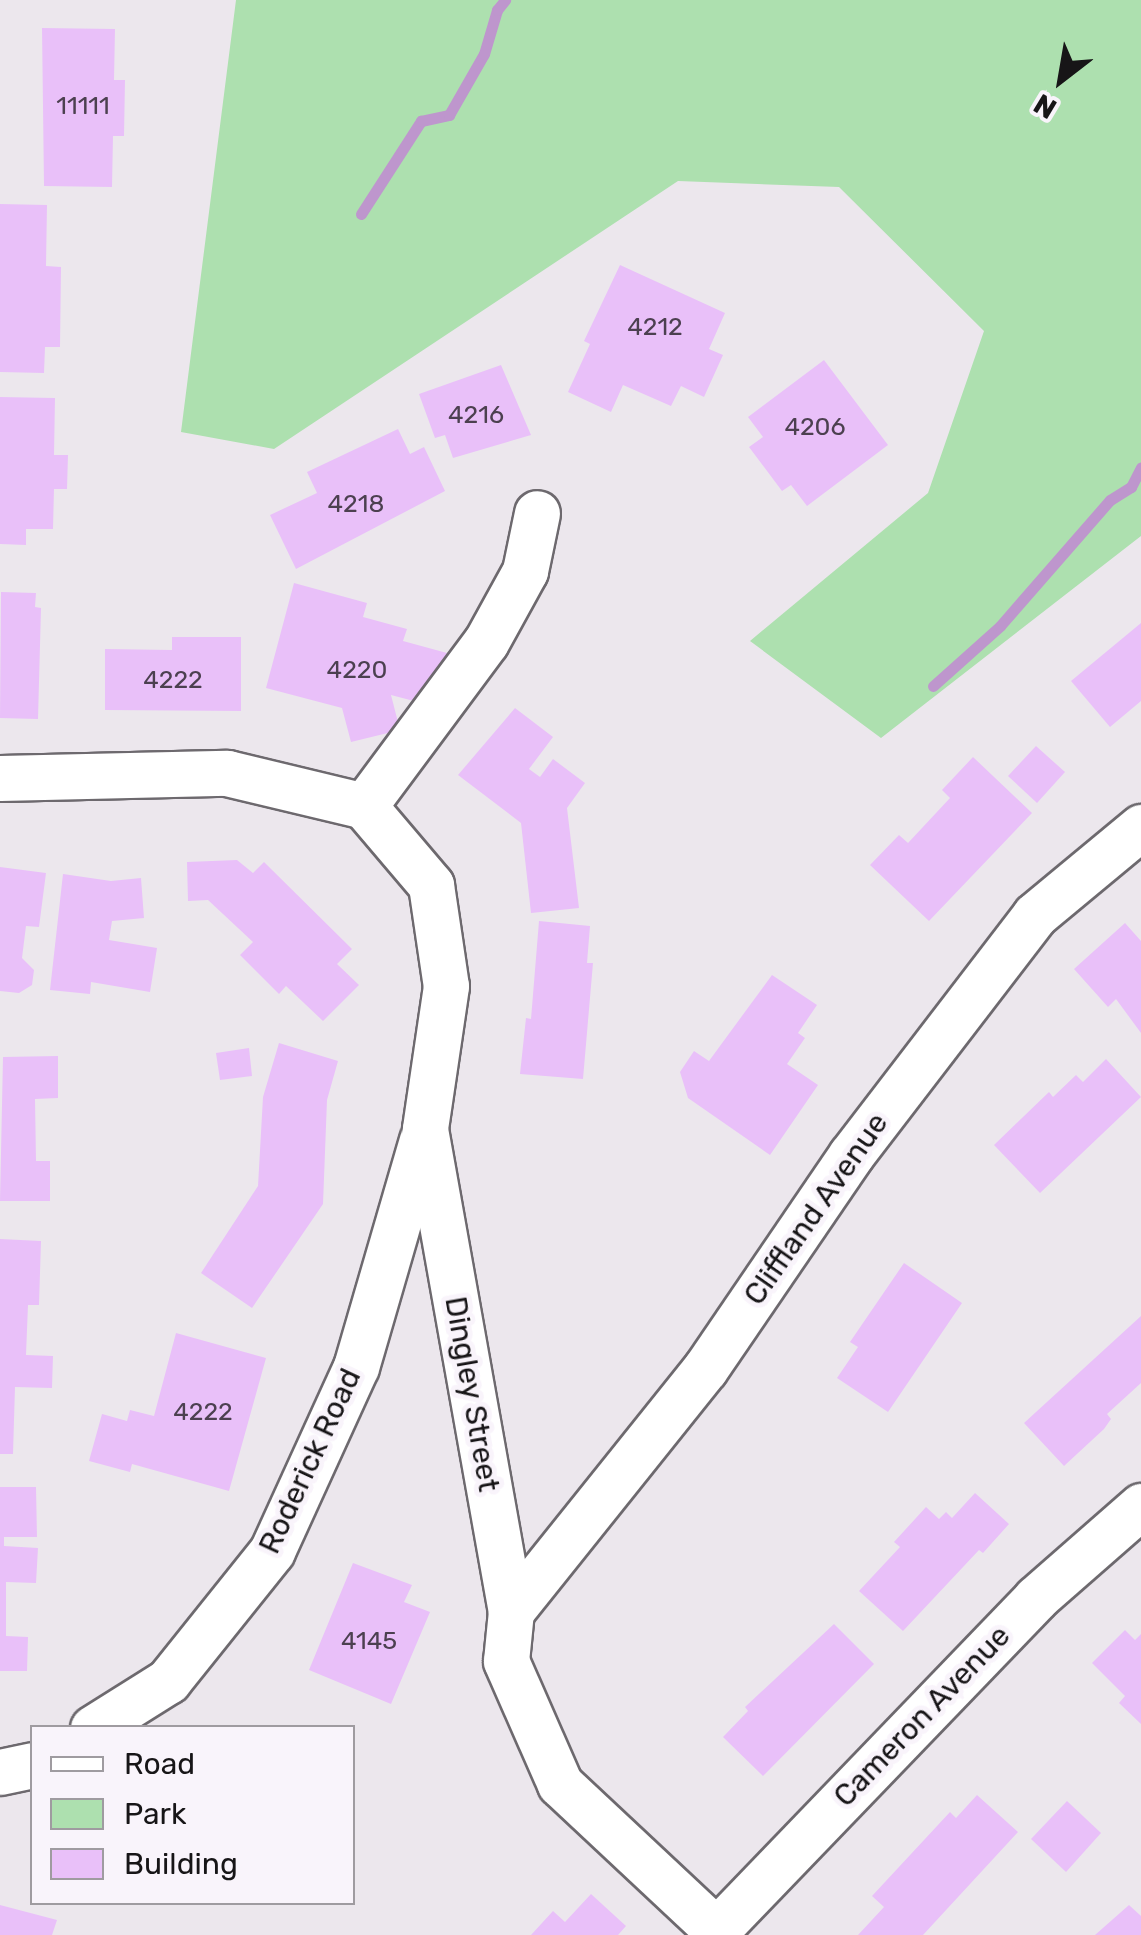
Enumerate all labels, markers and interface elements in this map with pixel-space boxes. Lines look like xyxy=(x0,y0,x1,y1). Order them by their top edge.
north arrow xyxy=(1011,30,1111,130)
text: N xyxy=(1028,87,1062,125)
house number: 11111 xyxy=(56,91,110,121)
house number: 4212 xyxy=(627,312,683,342)
house number: 4216 xyxy=(448,400,504,430)
house number: 4206 xyxy=(784,412,846,442)
house number: 4218 xyxy=(328,489,384,519)
house number: 4220 xyxy=(327,655,387,685)
house number: 4222 xyxy=(143,665,203,695)
street label: Cliffland Avenue xyxy=(736,1106,896,1312)
street label: Dingley Street xyxy=(437,1293,507,1495)
street label: Roderick Road xyxy=(251,1363,369,1559)
house number: 4222 xyxy=(173,1397,233,1427)
street label: Cameron Avenue xyxy=(826,1618,1018,1814)
house number: 4145 xyxy=(341,1626,397,1656)
legend xyxy=(30,1725,355,1905)
text: Road xyxy=(124,1746,195,1782)
text: Park xyxy=(124,1796,186,1832)
text: Building xyxy=(124,1846,238,1882)

